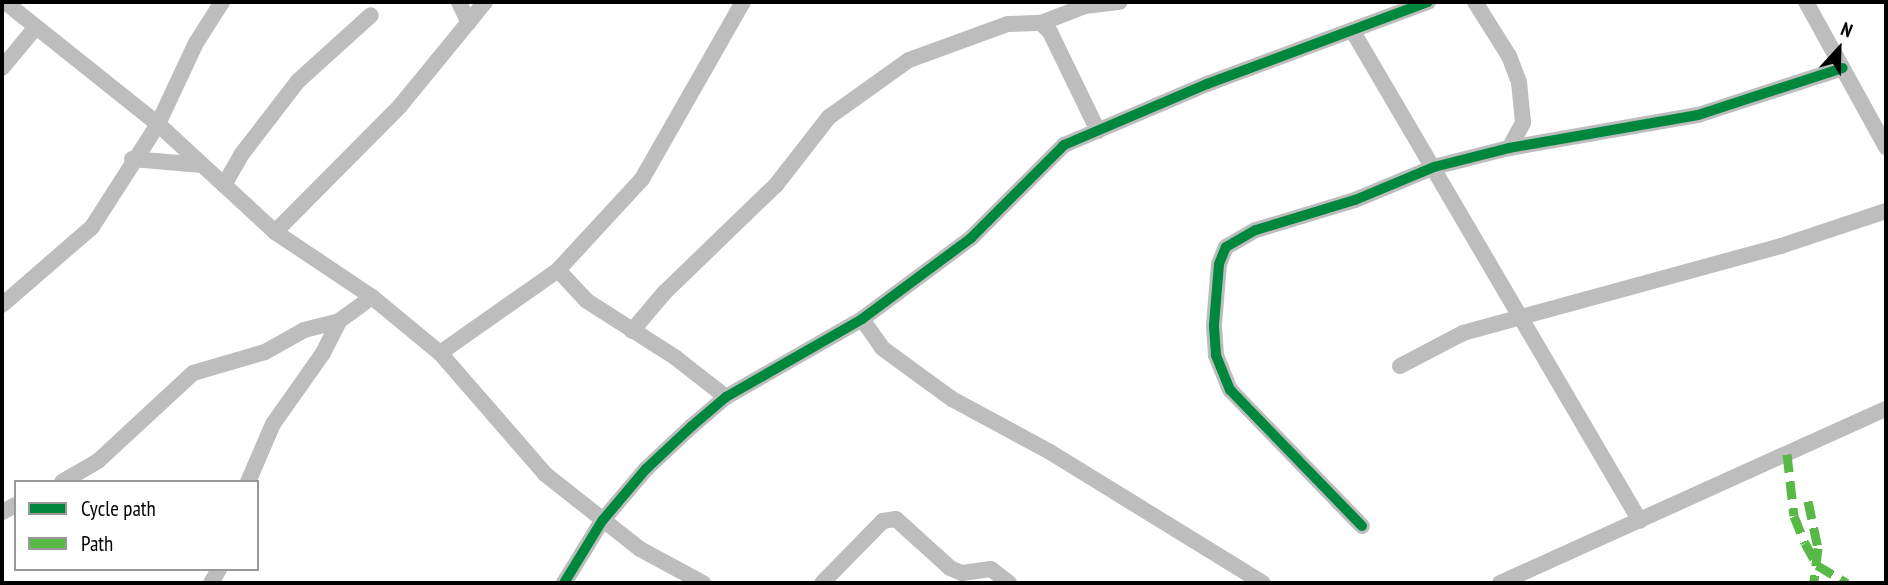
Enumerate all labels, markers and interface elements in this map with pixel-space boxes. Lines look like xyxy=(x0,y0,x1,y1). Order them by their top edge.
north arrow xyxy=(1804,14,1874,84)
text: N xyxy=(1838,16,1856,43)
legend xyxy=(14,480,259,571)
text: Cycle path xyxy=(81,495,156,522)
text: Path xyxy=(81,530,113,557)

